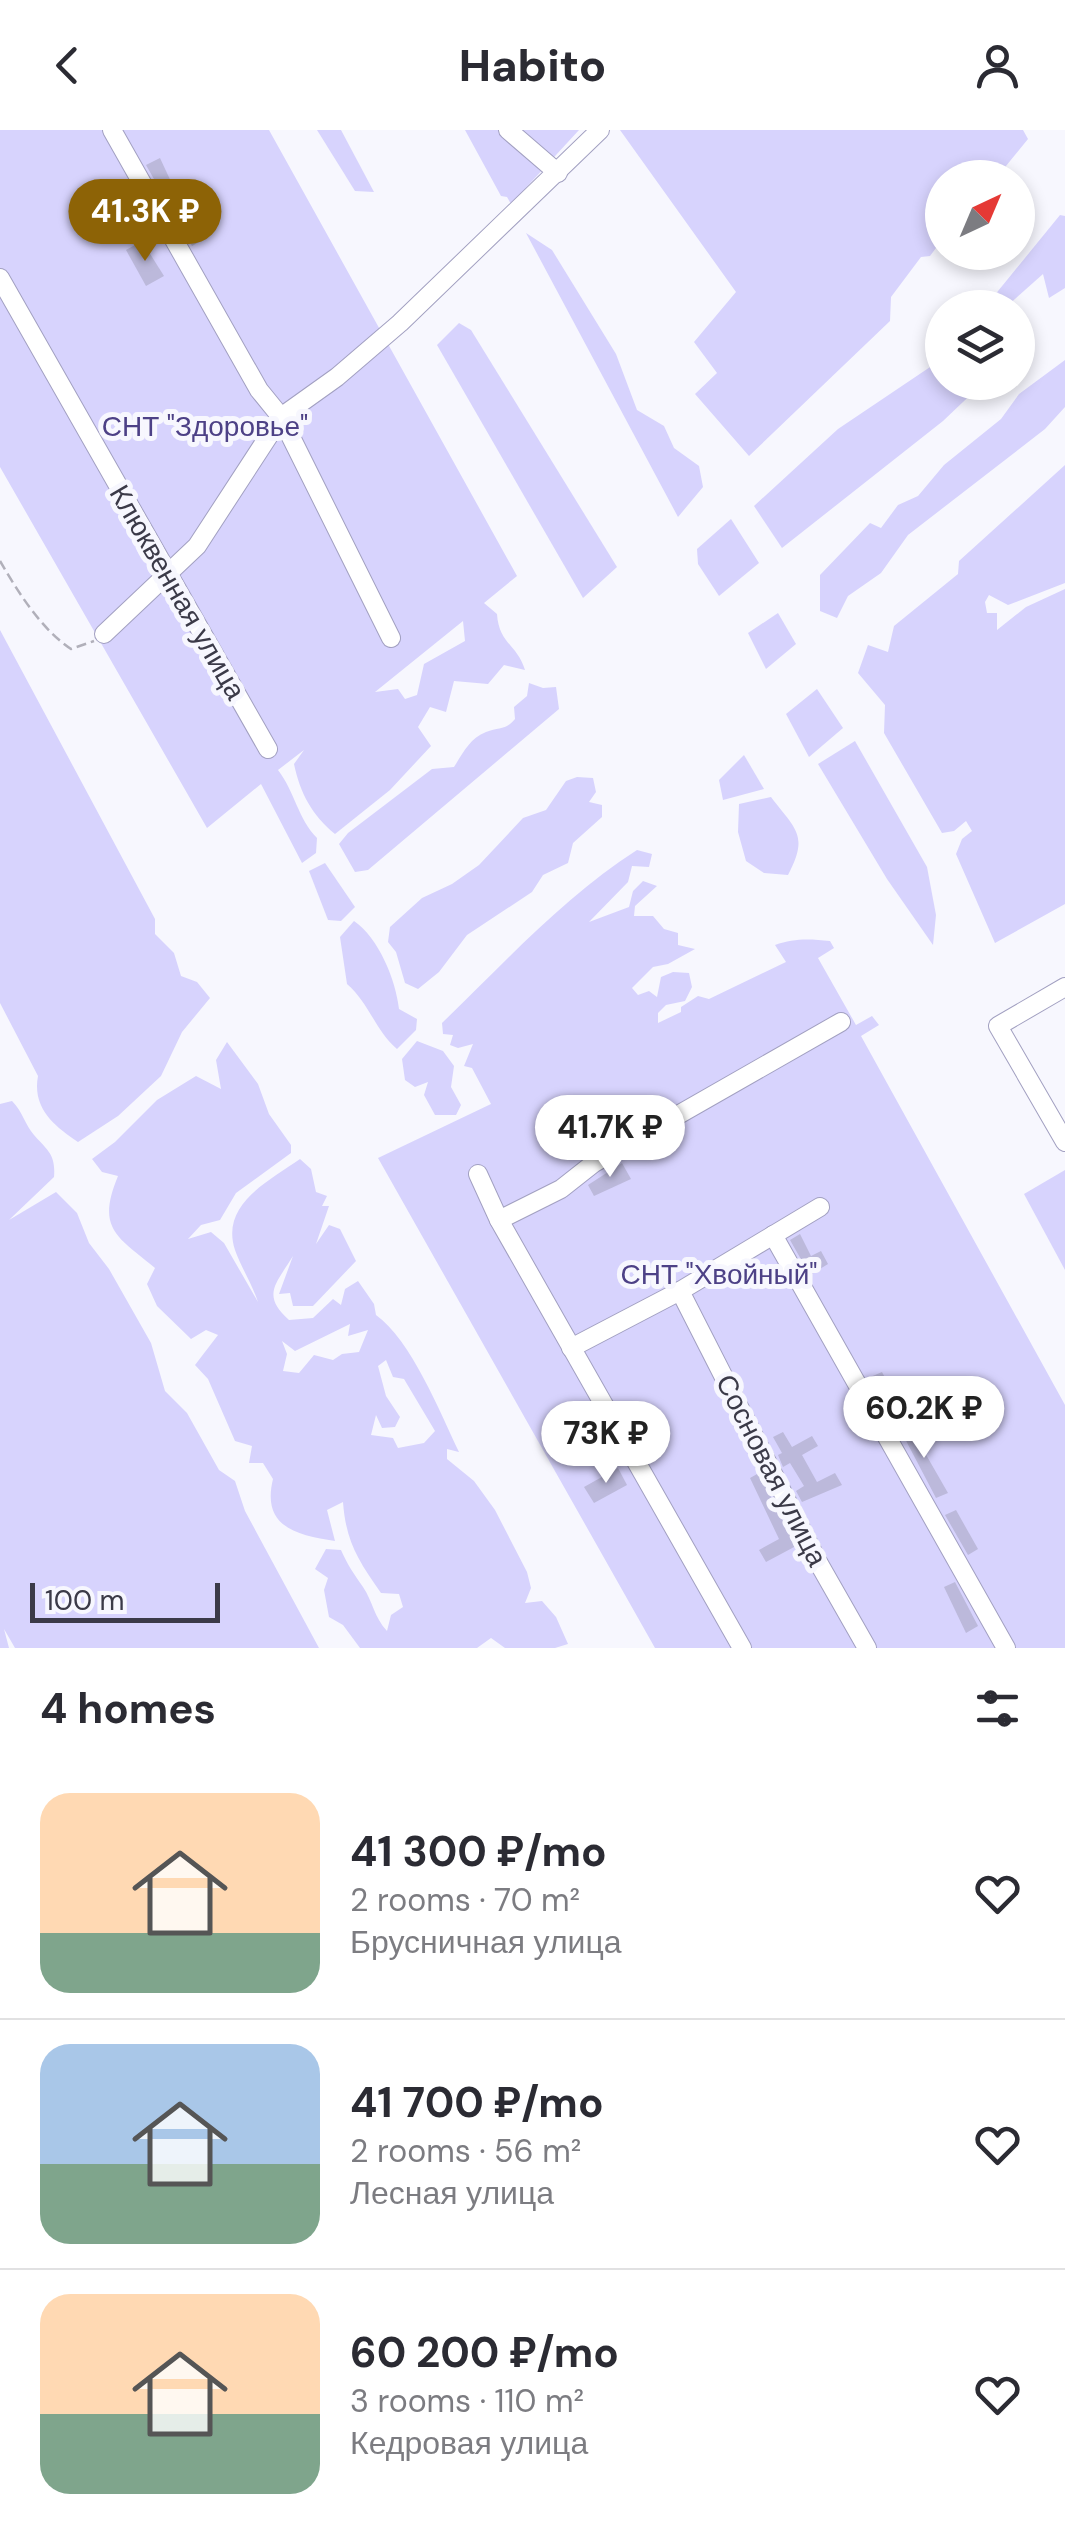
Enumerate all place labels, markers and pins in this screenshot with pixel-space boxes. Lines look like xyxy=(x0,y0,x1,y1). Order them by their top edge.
pin: 41.3K ₽ xyxy=(53,179,237,264)
pin: 41.7K ₽ xyxy=(518,1095,702,1180)
pin: 60.2K ₽ xyxy=(832,1376,1016,1461)
pin: 73K ₽ xyxy=(536,1401,676,1486)

